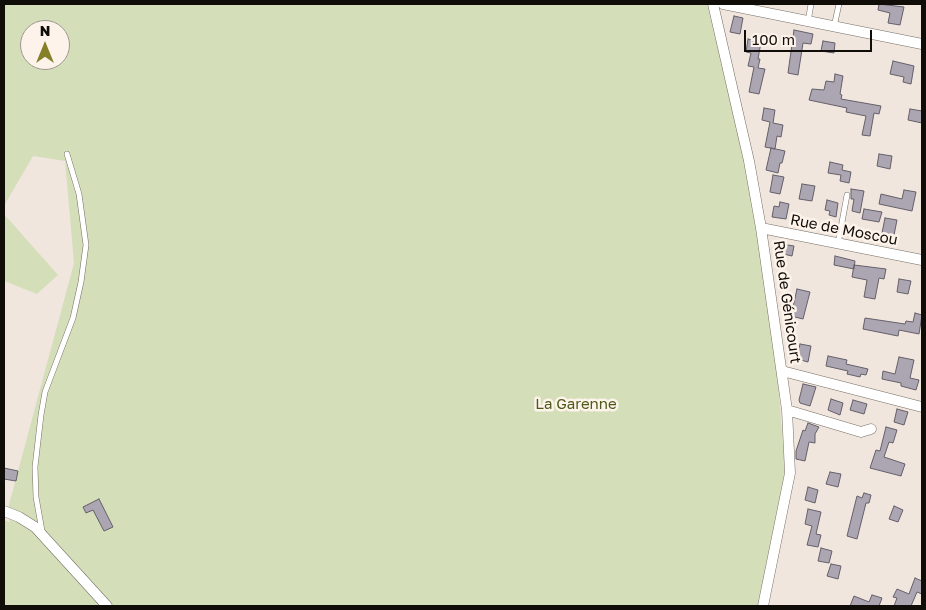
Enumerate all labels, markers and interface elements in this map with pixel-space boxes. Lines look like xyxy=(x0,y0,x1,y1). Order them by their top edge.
north arrow xyxy=(20,20,70,70)
scale bar xyxy=(746,20,874,52)
text: N xyxy=(40,22,50,39)
text: 100 m xyxy=(752,30,795,48)
street label: Rue de Moscou xyxy=(789,211,899,249)
street label: Rue de Génicourt xyxy=(769,239,805,365)
park label: La Garenne xyxy=(535,395,617,413)

